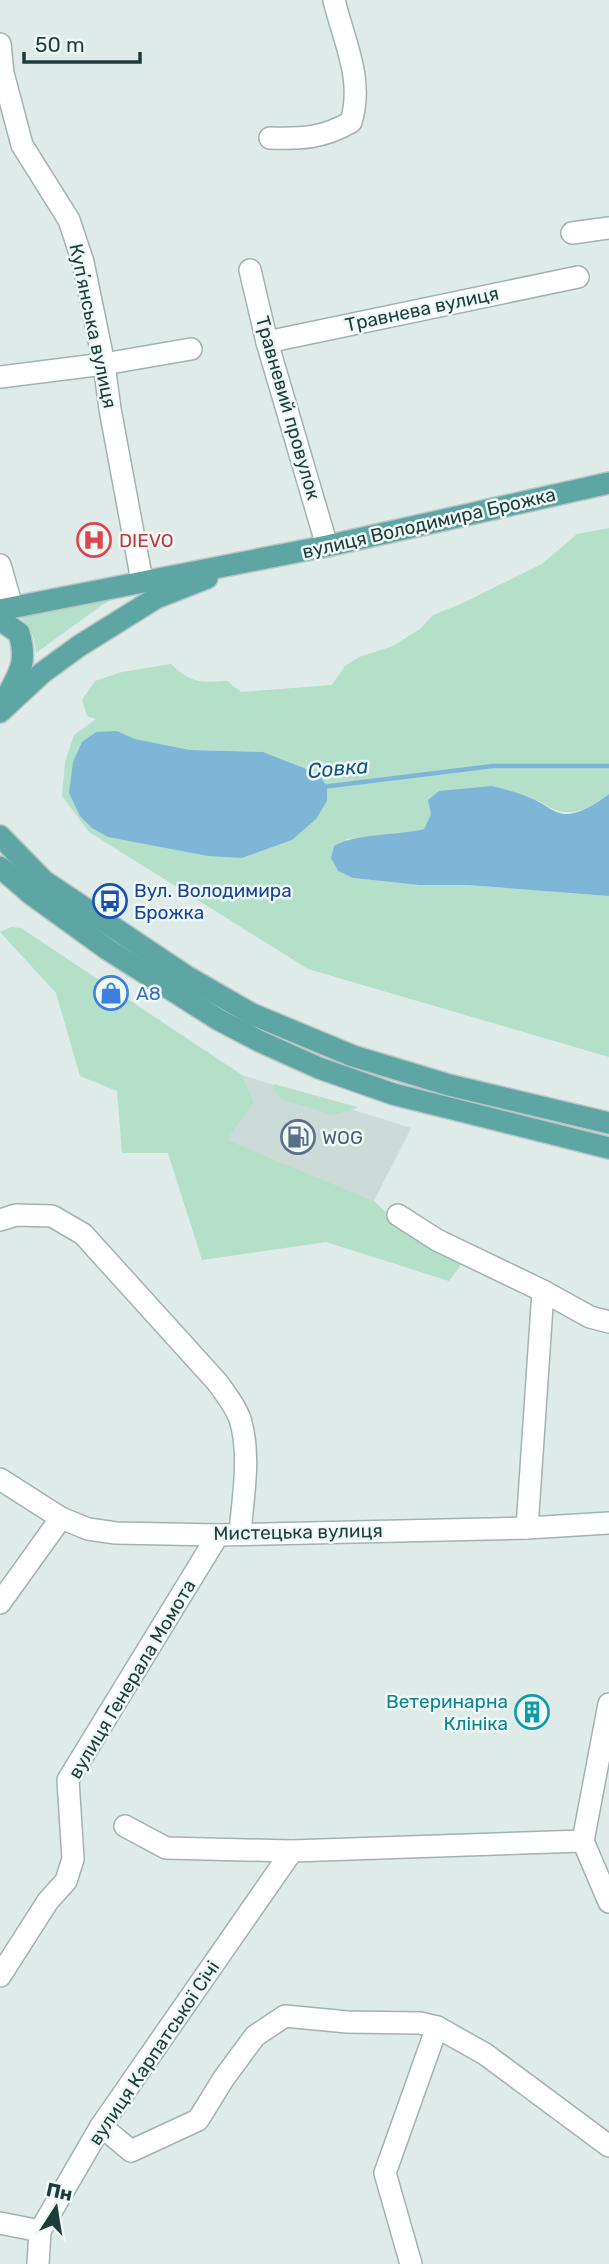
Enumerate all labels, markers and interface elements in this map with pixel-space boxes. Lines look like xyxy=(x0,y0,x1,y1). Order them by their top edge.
scale bar xyxy=(24,21,140,65)
text: 50 m xyxy=(35,32,85,57)
street label: Купʼянська вулиця xyxy=(64,242,122,410)
street label: Травнева вулиця xyxy=(343,281,501,337)
street label: Травневий провулок xyxy=(251,313,325,503)
street label: вулиця Володимира Брожка xyxy=(300,483,558,563)
hospital icon: DIEVO xyxy=(75,521,113,559)
place label: DIEVO xyxy=(119,529,174,552)
water label: Совка xyxy=(306,753,370,783)
place label: Вул. Володимира Брожка xyxy=(134,879,292,924)
bus stop icon: Вул. Володимира Брожка xyxy=(91,882,129,920)
shop icon: А8 xyxy=(92,974,130,1012)
place label: А8 xyxy=(136,982,161,1005)
fuel station icon: WOG xyxy=(279,1118,317,1156)
place label: WOG xyxy=(322,1126,363,1149)
street label: Мистецька вулиця xyxy=(213,1519,383,1545)
street label: вулиця Генерала Момота xyxy=(63,1575,201,1783)
place label: Ветеринарна Клініка xyxy=(386,1690,508,1735)
building icon: Ветеринарна Клініка xyxy=(513,1693,551,1731)
street label: вулиця Карпатської Січі xyxy=(84,1956,224,2150)
north arrow xyxy=(21,2173,91,2243)
text: Пн xyxy=(44,2178,75,2206)

